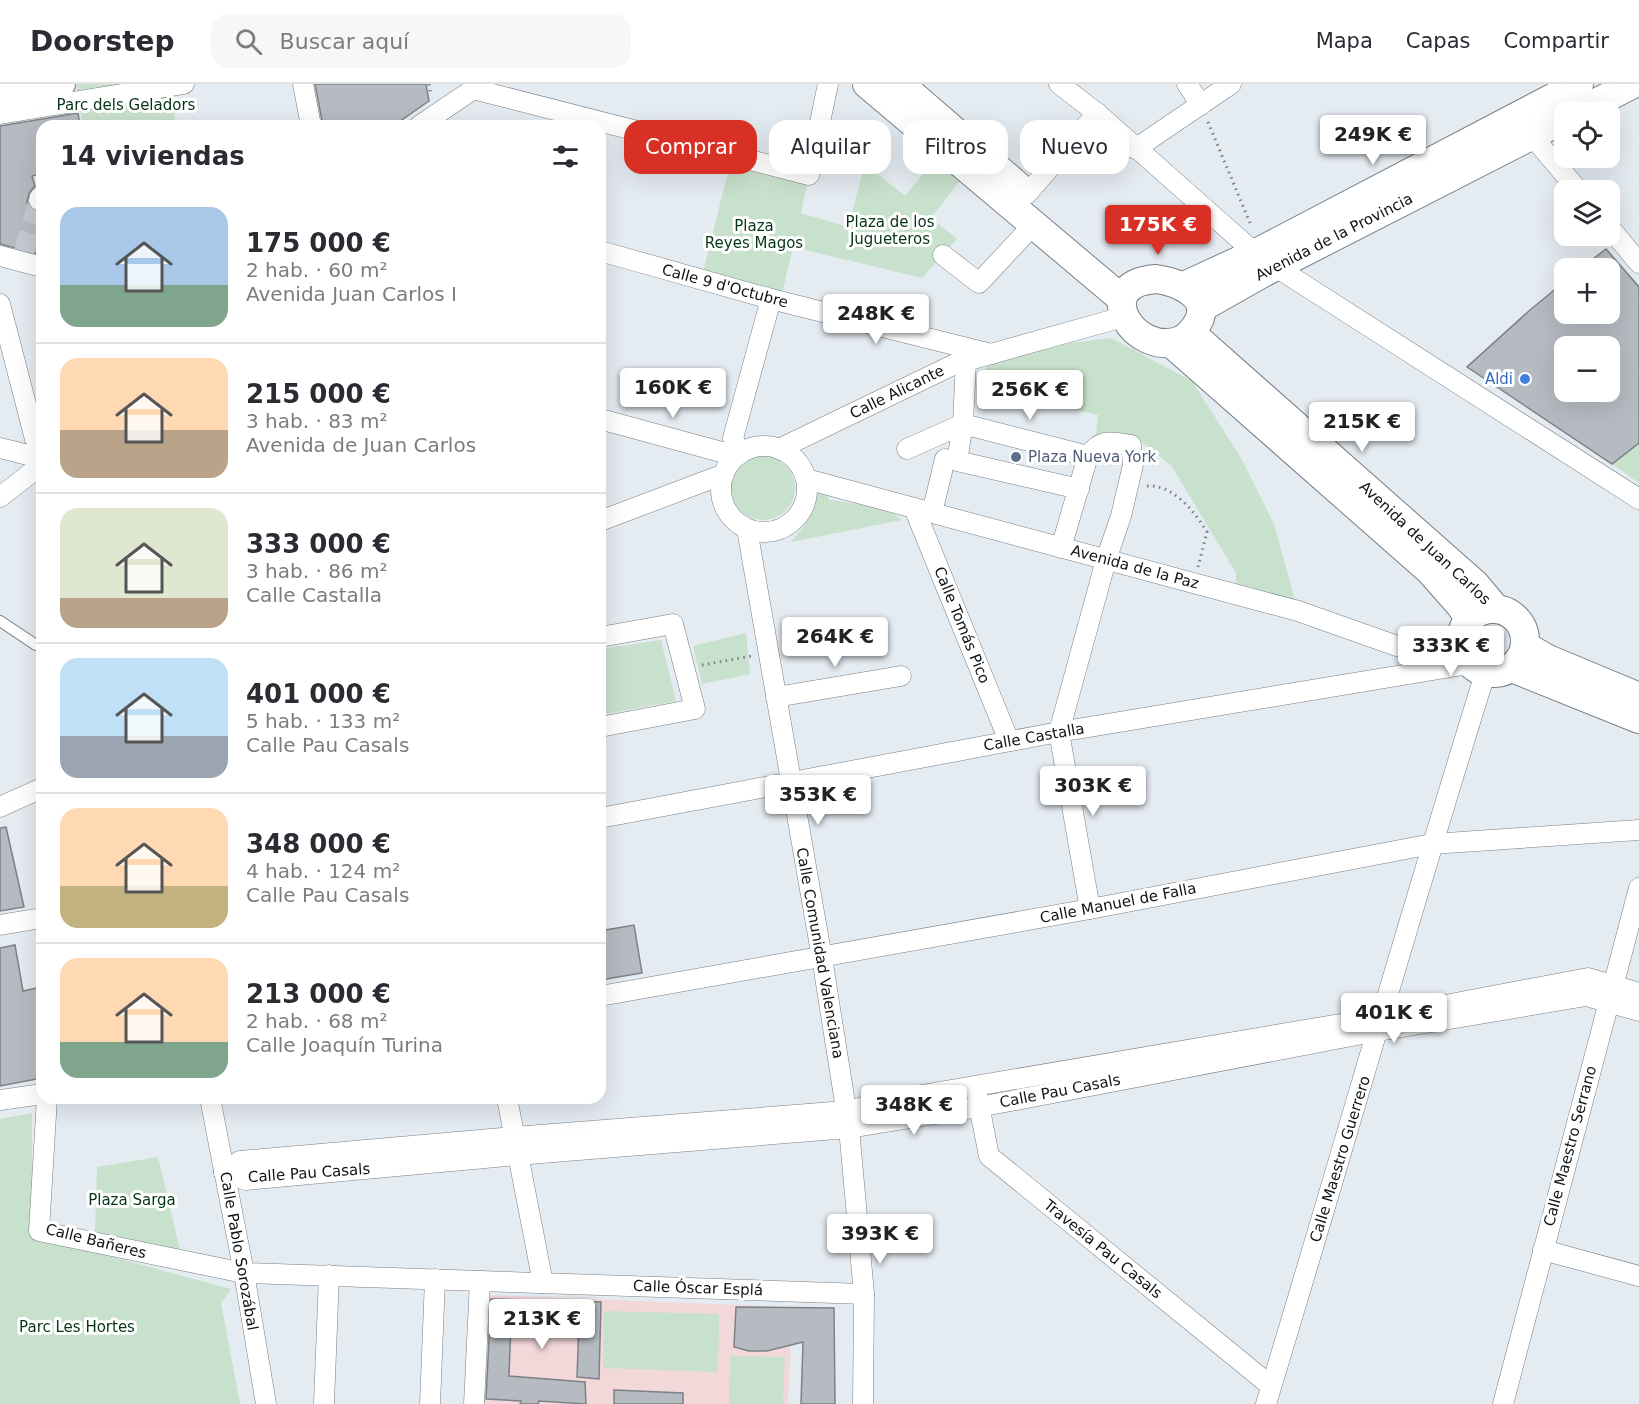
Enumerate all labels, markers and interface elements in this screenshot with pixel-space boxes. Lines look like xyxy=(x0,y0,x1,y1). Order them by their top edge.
search box xyxy=(211,14,631,68)
text: Doorstep xyxy=(30,25,175,58)
icon: search xyxy=(232,25,265,58)
text: Buscar aquí xyxy=(280,29,409,54)
text: Mapa xyxy=(1316,29,1373,53)
text: Capas xyxy=(1406,29,1470,53)
text: Compartir xyxy=(1503,29,1609,53)
park label: Parc dels Geladors xyxy=(57,96,196,114)
map controls xyxy=(1554,102,1620,402)
button: locate xyxy=(1554,102,1620,168)
pin: 249K € xyxy=(1324,115,1422,166)
chip: Comprar xyxy=(624,120,757,174)
chip: Alquilar xyxy=(769,120,891,174)
chip: Filtros xyxy=(903,120,1008,174)
chip: Nuevo xyxy=(1020,120,1129,174)
text: 249K € xyxy=(1334,122,1412,146)
icon: filters xyxy=(549,140,582,173)
text: 14 viviendas xyxy=(60,141,245,171)
button: layers xyxy=(1554,180,1620,246)
street label: Avenida de la Provincia xyxy=(1252,189,1416,285)
pin: 175K € xyxy=(1109,205,1207,256)
text: 175K € xyxy=(1119,212,1197,236)
park label: Plaza de los Jugueteros xyxy=(846,213,935,248)
park label: Plaza Reyes Magos xyxy=(705,217,803,252)
text: 175 000 € xyxy=(246,228,391,258)
icon: home xyxy=(108,231,180,303)
text: 2 hab. · 60 m² xyxy=(246,258,387,282)
button: + xyxy=(1554,258,1620,324)
street label: Calle 9 d'Octubre xyxy=(660,260,790,312)
text: Avenida Juan Carlos I xyxy=(246,282,457,306)
pin: 248K € xyxy=(827,294,925,345)
text: 248K € xyxy=(837,301,915,325)
button: − xyxy=(1554,336,1620,402)
street label: Calle Alicante xyxy=(847,361,947,423)
pin: 160K € xyxy=(624,368,722,419)
pin: 256K € xyxy=(981,370,1079,421)
place label: Aldi xyxy=(1485,370,1513,388)
marker: Aldi xyxy=(1518,372,1532,386)
text: 160K € xyxy=(634,375,712,399)
text: 256K € xyxy=(991,377,1069,401)
text: 215 000 € xyxy=(246,379,391,409)
icon: home xyxy=(108,382,180,454)
pin: 215K € xyxy=(1313,402,1411,453)
text: 3 hab. · 83 m² xyxy=(246,409,387,433)
text: 215K € xyxy=(1323,409,1401,433)
text: Avenida de Juan Carlos xyxy=(246,433,476,457)
place label: Plaza Nueva York xyxy=(1028,448,1157,466)
marker: Plaza Nueva York xyxy=(1009,450,1023,464)
street label: Avenida de Juan Carlos xyxy=(1356,478,1494,609)
text: 333 000 € xyxy=(246,529,391,559)
icon: home xyxy=(108,532,180,604)
street label: Avenida de la Paz xyxy=(1069,541,1201,593)
text: 3 hab. · 86 m² xyxy=(246,559,387,583)
street label: Calle Tomás Pico xyxy=(930,564,994,686)
text: Calle Castalla xyxy=(246,583,382,607)
pin: 264K € xyxy=(786,617,884,668)
text: 264K € xyxy=(796,624,874,648)
pin: 333K € xyxy=(1402,626,1500,677)
text: 333K € xyxy=(1412,633,1490,657)
text: 401 000 € xyxy=(246,679,391,709)
icon: home xyxy=(108,682,180,754)
text: 5 hab. · 133 m² xyxy=(246,709,400,733)
street label: Calle Castalla xyxy=(982,719,1086,755)
text: Calle Pau Casals xyxy=(246,733,409,757)
pin: 303K € xyxy=(1044,766,1142,817)
text: 303K € xyxy=(1054,773,1132,797)
pin: 353K € xyxy=(769,775,867,826)
text: 353K € xyxy=(779,782,857,806)
text: 348 000 € xyxy=(246,829,391,859)
icon: home xyxy=(108,832,180,904)
street label: Calle Comunidad Valenciana xyxy=(793,846,847,1060)
text: 4 hab. · 124 m² xyxy=(246,859,400,883)
street label: Calle Manuel de Falla xyxy=(1038,879,1198,927)
text: Calle Pau Casals xyxy=(246,883,409,907)
text: 213 000 € xyxy=(246,979,391,1009)
icon: home xyxy=(108,982,180,1054)
pin: 401K € xyxy=(1345,993,1443,1044)
text: 401K € xyxy=(1355,1000,1433,1024)
text: 2 hab. · 68 m² xyxy=(246,1009,387,1033)
text: Calle Joaquín Turina xyxy=(246,1033,443,1057)
street label: Calle Maestro Serrano xyxy=(1540,1064,1600,1228)
street label: Calle Pau Casals xyxy=(998,1070,1122,1112)
street label: Calle Maestro Guerrero xyxy=(1306,1074,1374,1244)
pin: 348K € xyxy=(865,1085,963,1136)
text: 348K € xyxy=(875,1092,953,1116)
street label: Calle Pau Casals xyxy=(247,1160,371,1186)
street label: Calle Pablo Sorozábal xyxy=(216,1170,262,1332)
park label: Plaza Sarga xyxy=(88,1191,176,1209)
street label: Travesía Pau Casals xyxy=(1039,1195,1166,1302)
pin: 393K € xyxy=(831,1214,929,1265)
street label: Calle Bañeres xyxy=(44,1220,148,1262)
text: 393K € xyxy=(841,1221,919,1245)
street label: Calle Óscar Esplá xyxy=(633,1276,763,1299)
pin: 213K € xyxy=(493,1299,591,1350)
text: 213K € xyxy=(503,1306,581,1330)
park label: Parc Les Hortes xyxy=(19,1318,135,1336)

